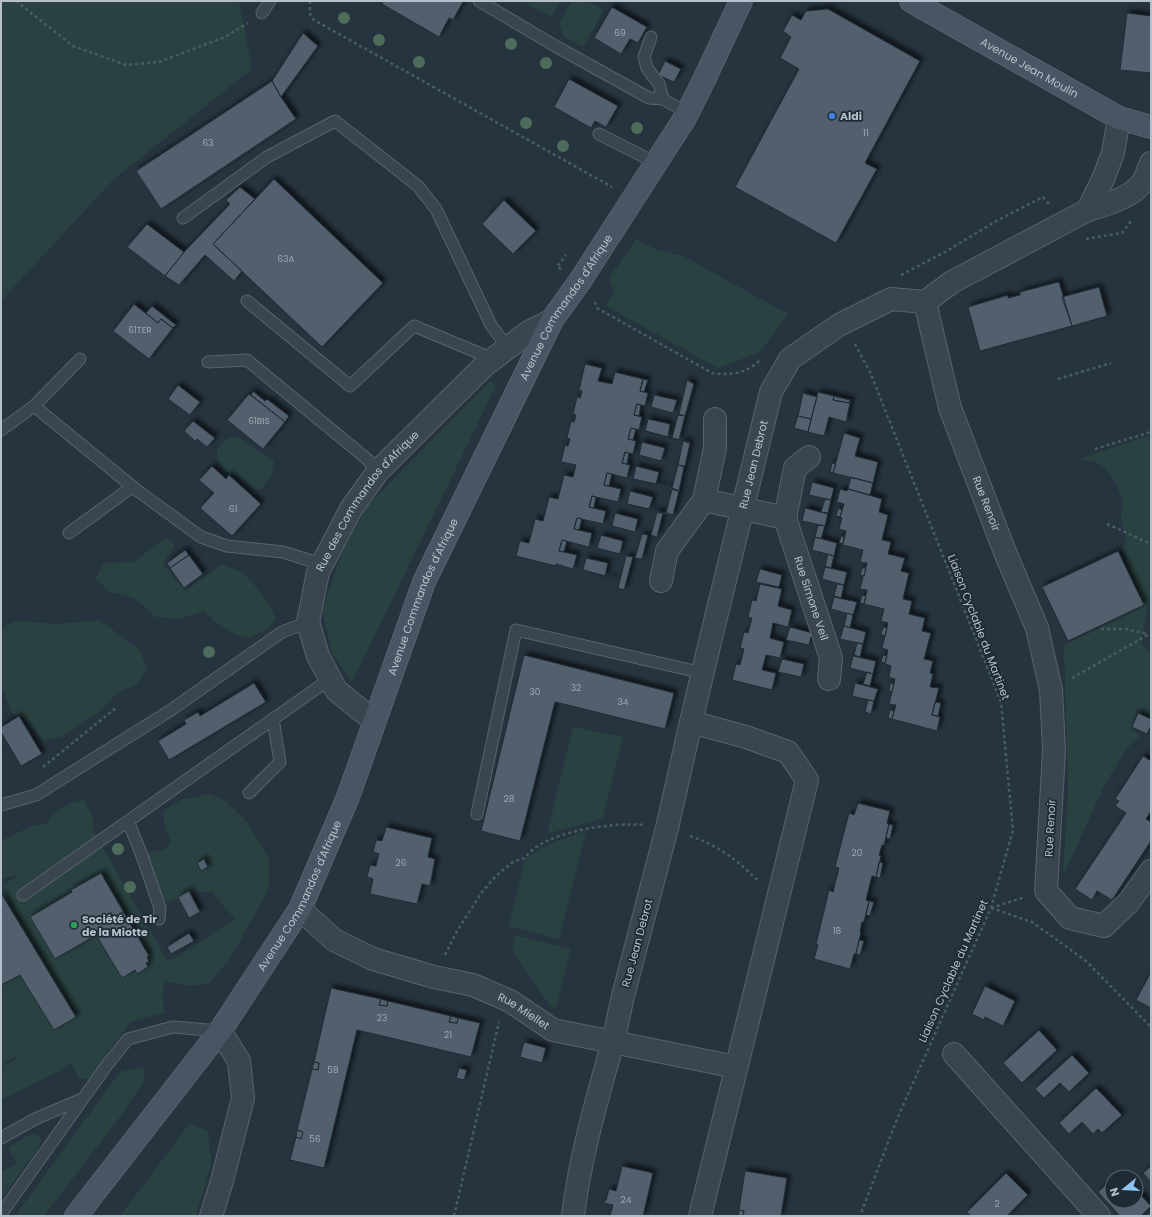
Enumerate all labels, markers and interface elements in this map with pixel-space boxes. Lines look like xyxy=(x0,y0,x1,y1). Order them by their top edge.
house number: 69 xyxy=(614,27,626,39)
street label: Avenue Jean Moulin xyxy=(977,34,1082,102)
place label: Aldi xyxy=(840,108,862,124)
marker: Aldi xyxy=(827,111,837,121)
house number: 11 xyxy=(863,127,869,139)
house number: 63 xyxy=(202,137,214,149)
street label: Avenue Commandos d'Afrique xyxy=(516,231,616,383)
house number: 63A xyxy=(277,253,295,265)
house number: 61TER xyxy=(128,324,152,336)
house number: 61BIS xyxy=(248,415,270,427)
street label: Rue Jean Debrot xyxy=(735,418,772,510)
street label: Rue des Commandos d'Afrique xyxy=(312,427,423,574)
street label: Rue Renoir xyxy=(969,474,1004,533)
house number: 61 xyxy=(229,503,237,515)
street label: Avenue Commandos d'Afrique xyxy=(384,515,462,678)
street label: Liaison Cyclable du Martinet xyxy=(944,552,1014,702)
street label: Rue Simone Veil xyxy=(790,554,833,642)
house number: 32 xyxy=(571,682,581,694)
house number: 30 xyxy=(530,686,541,698)
house number: 34 xyxy=(618,696,629,708)
house number: 28 xyxy=(504,793,515,805)
street label: Rue Renoir xyxy=(1040,799,1060,857)
street label: Avenue Commandos d'Afrique xyxy=(253,818,345,974)
house number: 20 xyxy=(852,847,863,859)
house number: 26 xyxy=(396,857,407,869)
street label: Rue Jean Debrot xyxy=(618,897,656,989)
street label: Liaison Cyclable du Martinet xyxy=(914,897,992,1045)
place label: Société de Tir de la Miotte xyxy=(82,911,157,940)
marker: Société de Tir de la Miotte xyxy=(69,920,79,930)
house number: 18 xyxy=(833,925,842,937)
street label: Rue Miellet xyxy=(495,989,553,1034)
house number: 23 xyxy=(377,1012,387,1024)
house number: 21 xyxy=(444,1029,452,1041)
house number: 58 xyxy=(327,1064,339,1076)
house number: 56 xyxy=(309,1133,321,1145)
north arrow xyxy=(1104,1169,1144,1209)
text: N xyxy=(1106,1186,1123,1199)
house number: 24 xyxy=(621,1194,632,1206)
house number: 2 xyxy=(994,1198,1000,1210)

